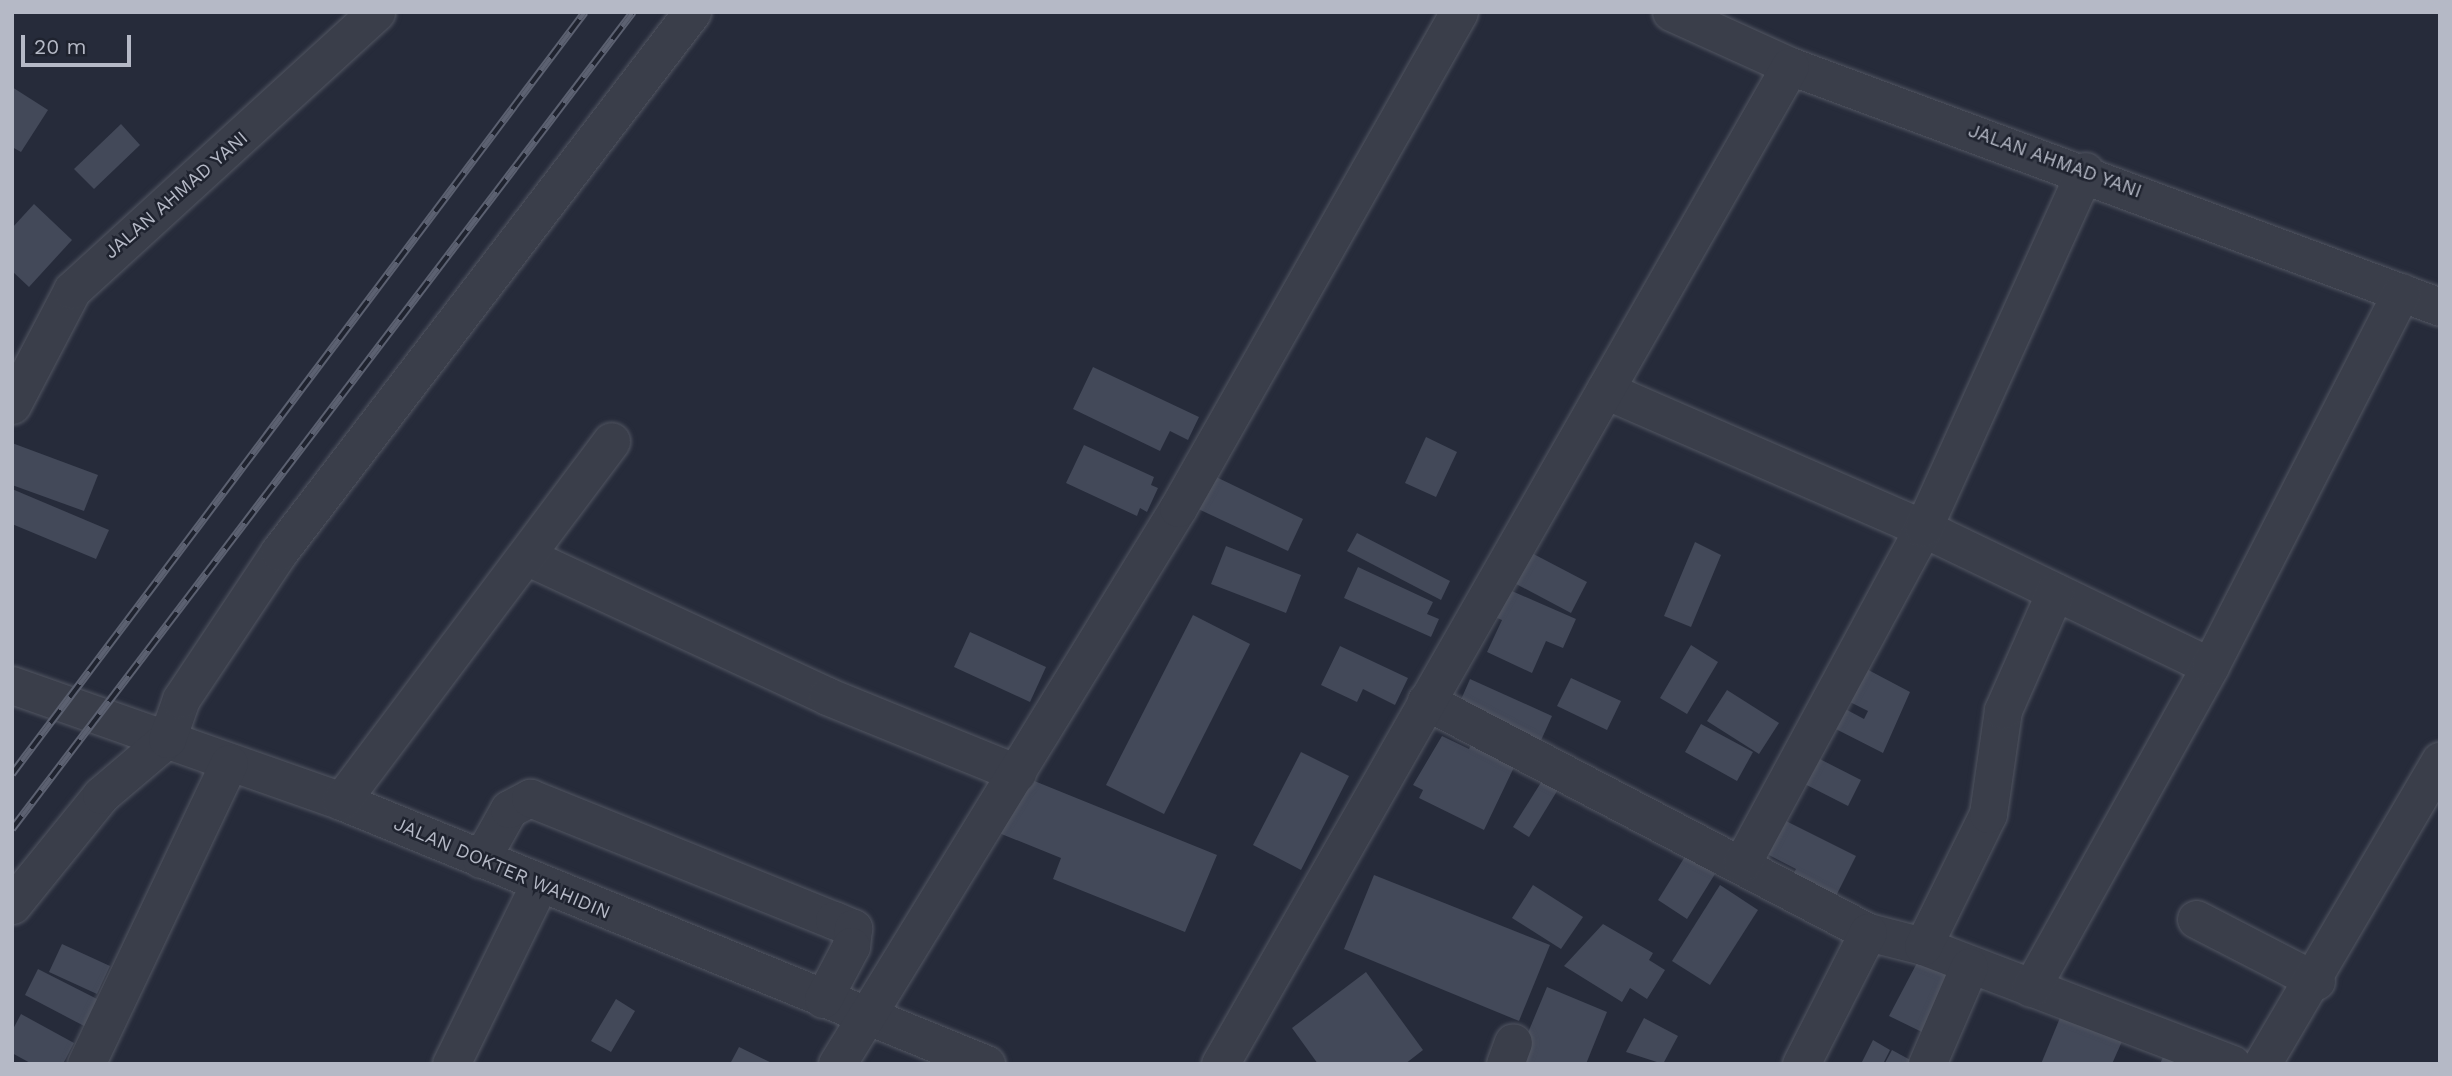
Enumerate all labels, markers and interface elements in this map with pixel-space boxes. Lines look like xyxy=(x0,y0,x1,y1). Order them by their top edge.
scale bar xyxy=(24,21,135,65)
text: 20 m xyxy=(34,34,86,59)
street label: JALAN AHMAD YANI xyxy=(1964,119,2146,203)
street label: JALAN AHMAD YANI xyxy=(99,126,253,264)
street label: JALAN DOKTER WAHIDIN xyxy=(390,812,614,924)

